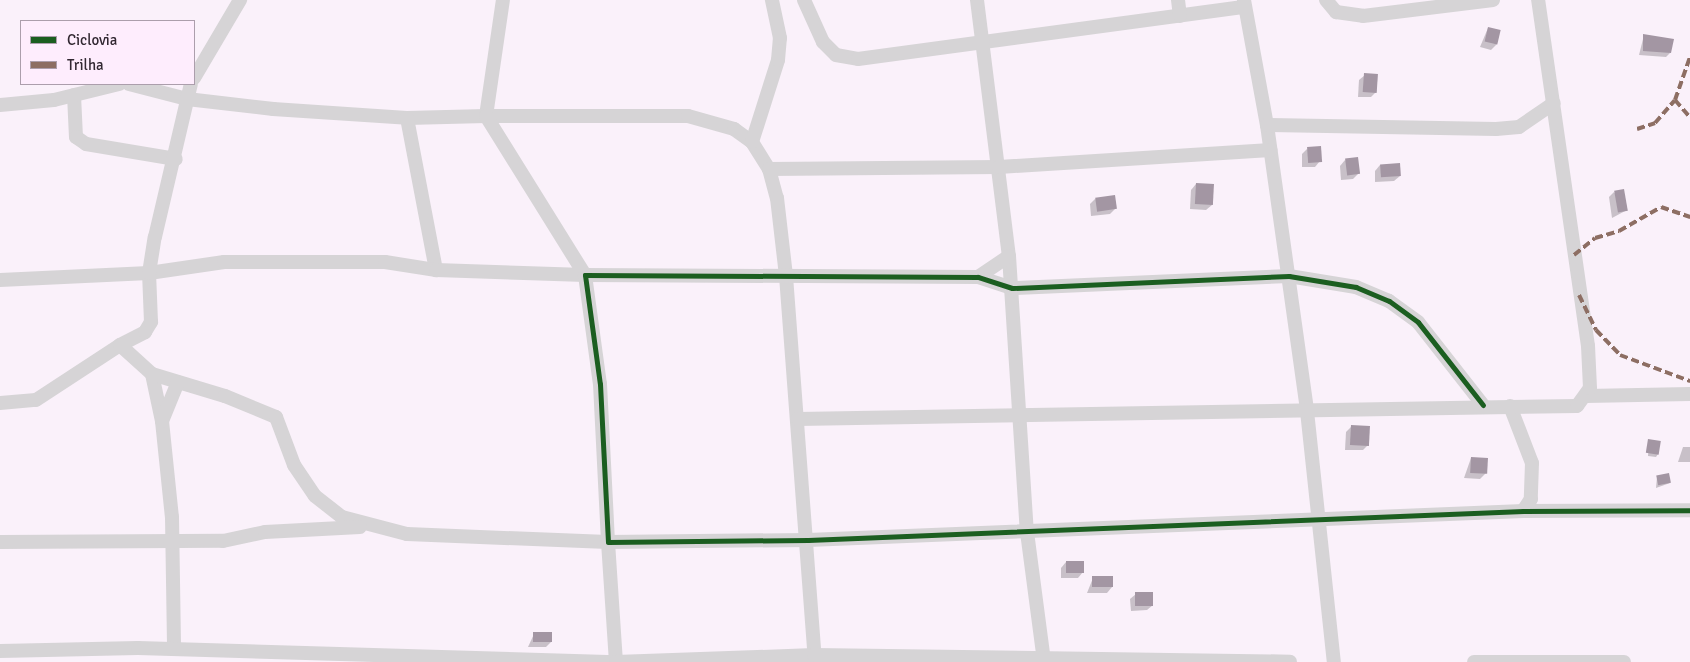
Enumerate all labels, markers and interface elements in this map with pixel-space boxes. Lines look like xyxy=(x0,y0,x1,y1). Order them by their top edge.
legend xyxy=(20,20,195,85)
text: Ciclovia xyxy=(67,31,117,49)
text: Trilha xyxy=(67,56,104,74)

